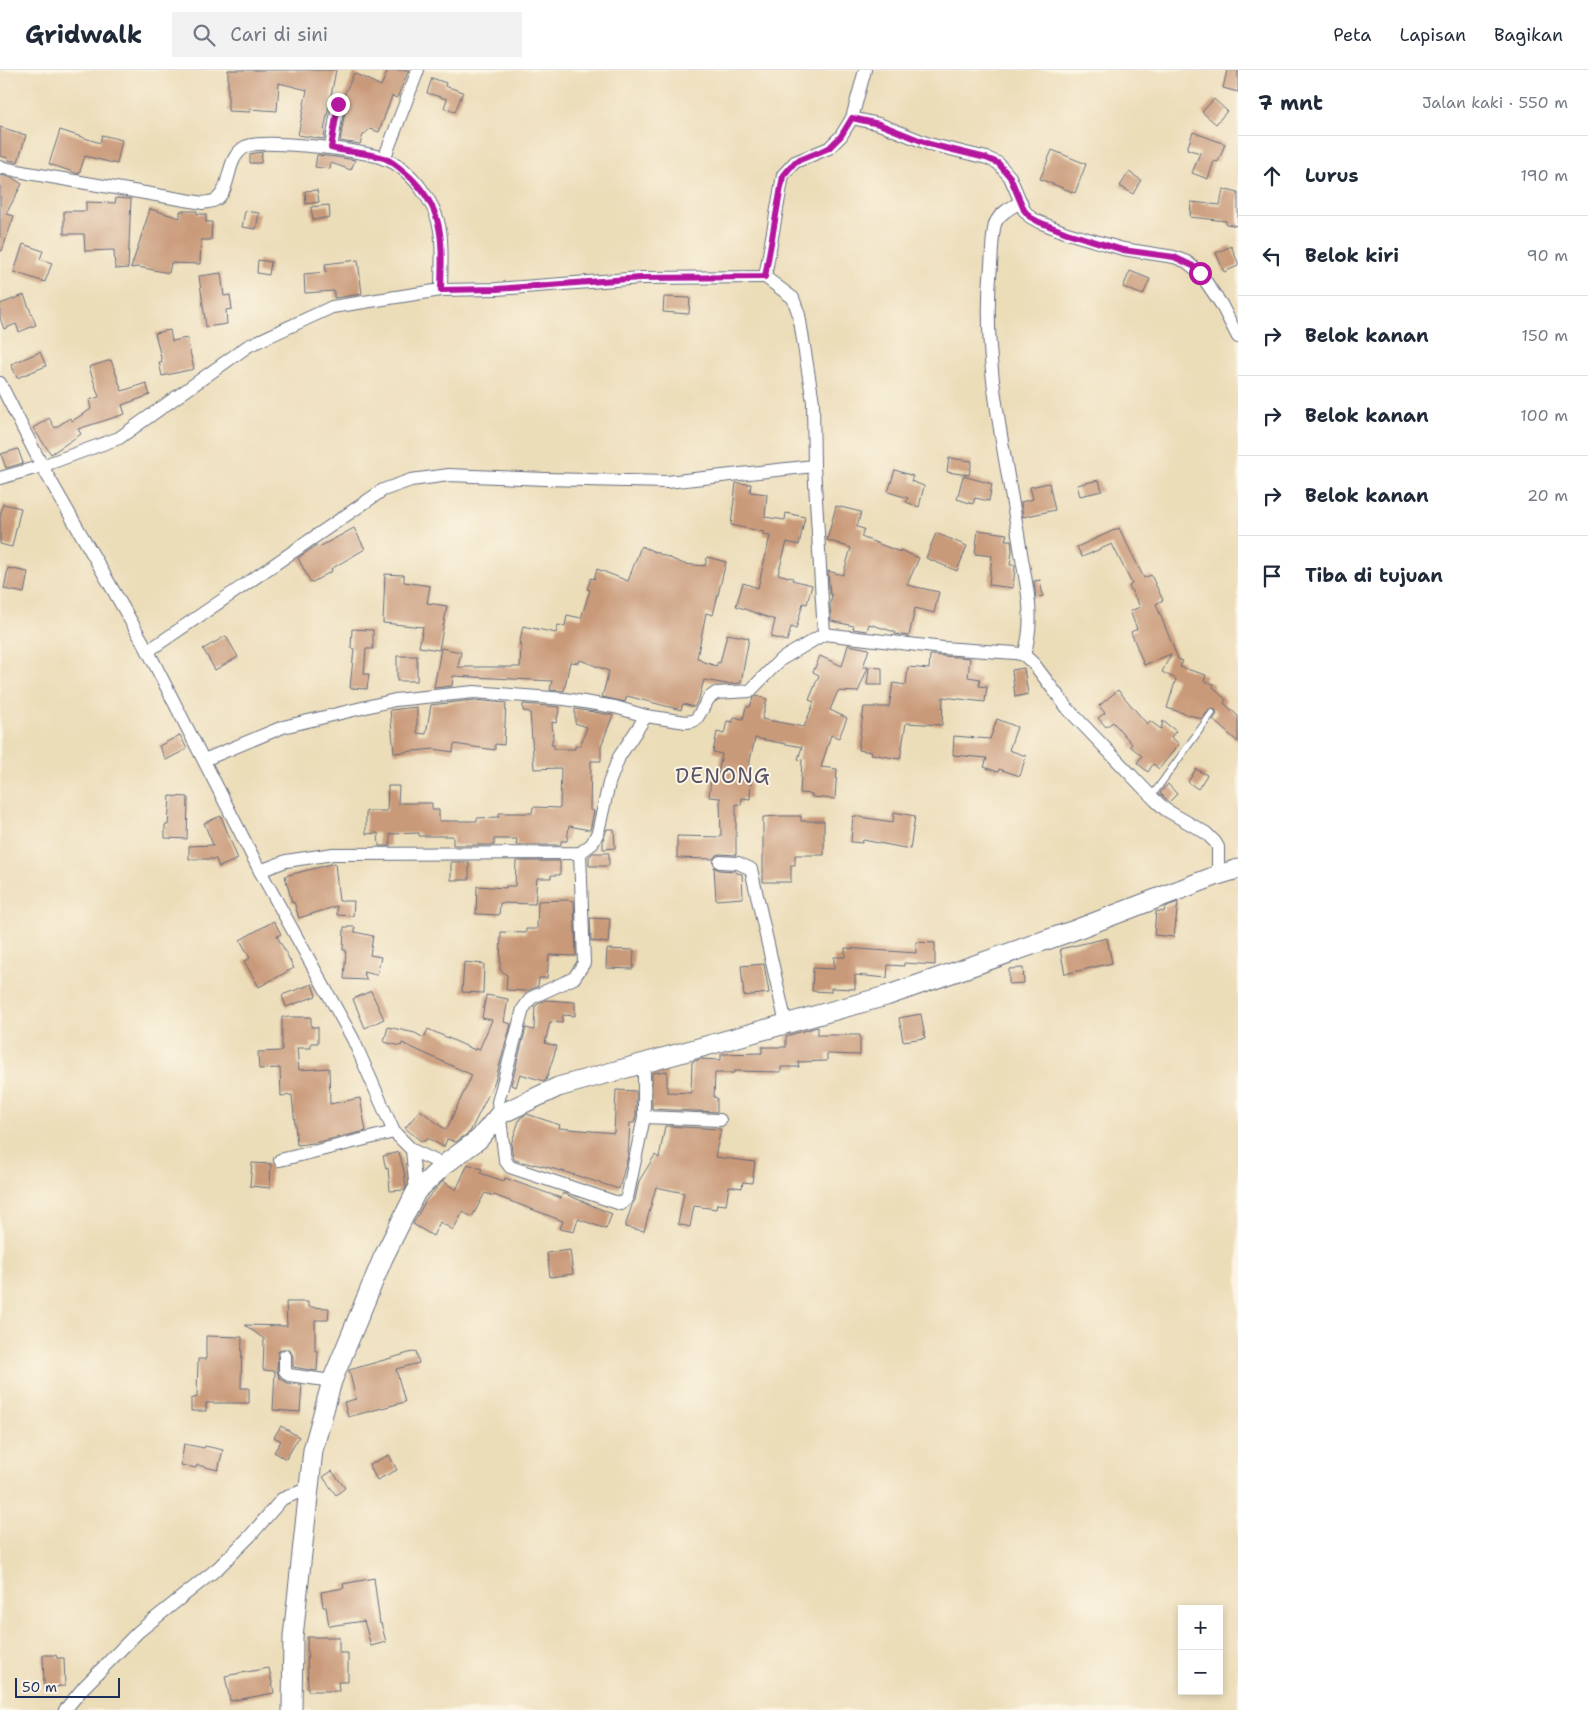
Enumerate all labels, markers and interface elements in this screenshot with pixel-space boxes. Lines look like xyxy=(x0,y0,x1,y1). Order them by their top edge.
search box xyxy=(172,12,522,57)
text: Gridwalk xyxy=(25,19,142,51)
icon: search xyxy=(190,21,218,49)
text: Cari di sini xyxy=(230,22,328,47)
text: Peta xyxy=(1333,23,1372,47)
text: Lapisan xyxy=(1400,23,1466,47)
text: Bagikan xyxy=(1494,23,1563,47)
text: 7 mnt xyxy=(1258,89,1323,117)
text: Jalan kaki · 550 m xyxy=(1422,92,1568,113)
route end xyxy=(327,93,350,116)
icon: ahead xyxy=(1258,162,1286,190)
text: Lurus xyxy=(1305,163,1359,188)
text: 190 m xyxy=(1521,165,1568,186)
icon: left xyxy=(1258,242,1286,270)
text: Belok kiri xyxy=(1305,243,1399,268)
text: 90 m xyxy=(1527,245,1568,266)
route start xyxy=(1189,262,1212,285)
icon: right xyxy=(1258,322,1286,350)
text: Belok kanan xyxy=(1305,323,1429,348)
text: 150 m xyxy=(1521,325,1568,346)
icon: right xyxy=(1258,402,1286,430)
text: Belok kanan xyxy=(1305,403,1429,428)
text: 100 m xyxy=(1520,405,1568,426)
icon: right xyxy=(1258,482,1286,510)
text: Belok kanan xyxy=(1305,483,1429,508)
text: 20 m xyxy=(1527,485,1568,506)
icon: arrive xyxy=(1258,562,1286,590)
text: Tiba di tujuan xyxy=(1305,563,1443,588)
district label: DENONG xyxy=(675,762,771,790)
map controls xyxy=(1178,1605,1223,1695)
button: + xyxy=(1178,1605,1223,1650)
button: − xyxy=(1178,1650,1223,1695)
scale bar xyxy=(15,1675,120,1698)
text: 50 m xyxy=(22,1678,57,1696)

